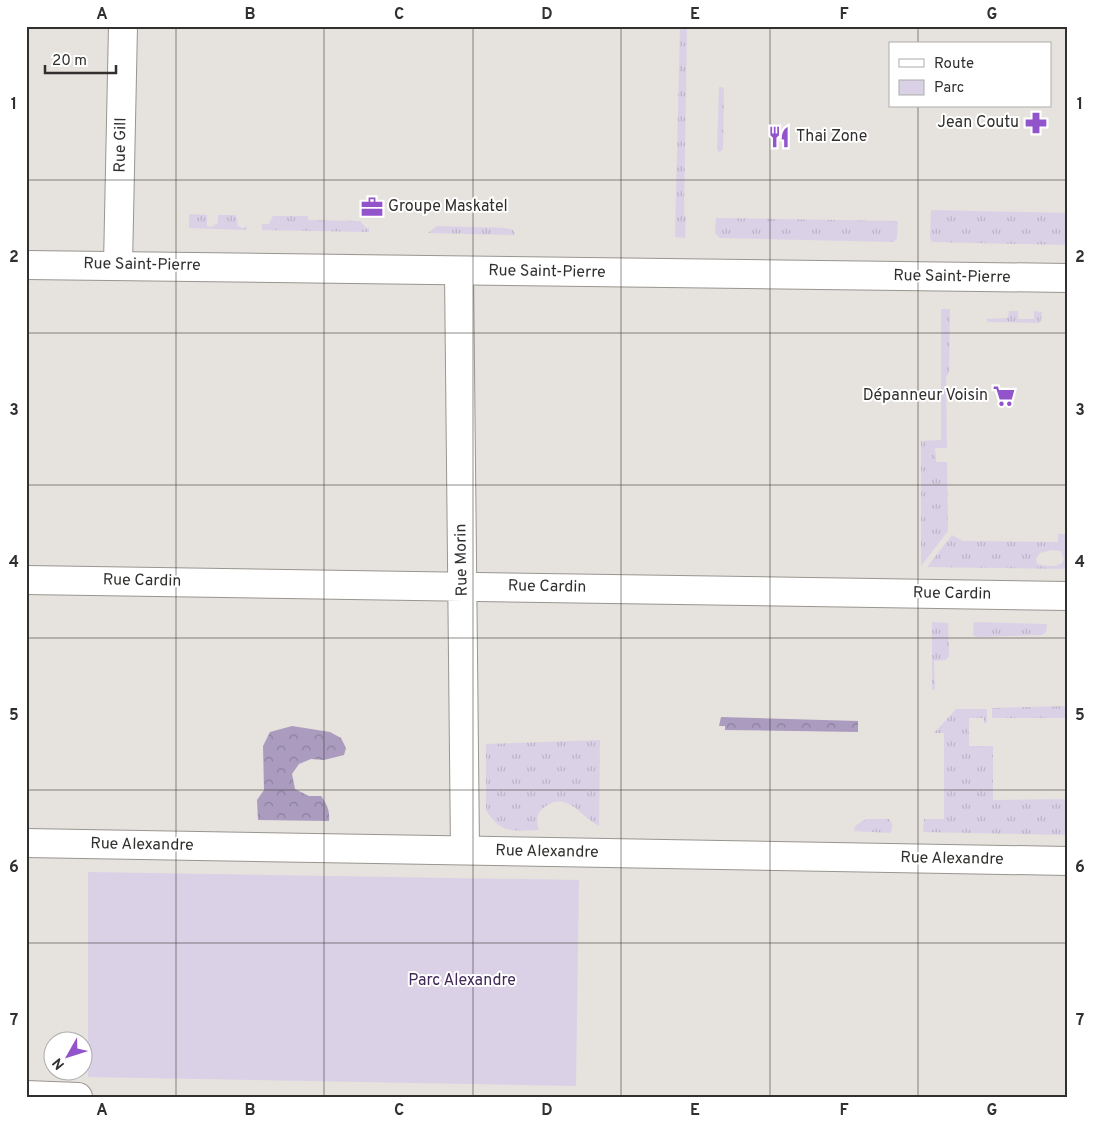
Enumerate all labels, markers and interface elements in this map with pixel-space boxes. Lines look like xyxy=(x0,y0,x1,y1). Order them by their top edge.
text: A xyxy=(96,5,108,25)
text: B xyxy=(244,5,256,25)
text: C xyxy=(394,5,404,25)
text: D xyxy=(541,5,553,25)
text: E xyxy=(690,5,700,25)
text: F xyxy=(839,5,849,25)
text: G xyxy=(987,5,997,25)
scale bar xyxy=(45,42,116,74)
legend xyxy=(889,42,1052,108)
text: 20 m xyxy=(52,52,87,71)
text: Route xyxy=(934,55,974,74)
text: Parc xyxy=(934,79,964,98)
text: 1 xyxy=(11,95,17,115)
text: 1 xyxy=(1077,95,1083,115)
pharmacy icon: Jean Coutu xyxy=(1023,110,1049,136)
place label: Jean Coutu xyxy=(937,113,1019,133)
street label: Rue Gill xyxy=(111,117,131,173)
restaurant icon: Thai Zone xyxy=(766,124,792,150)
place label: Thai Zone xyxy=(796,127,867,147)
office icon: Groupe Maskatel xyxy=(359,194,385,220)
place label: Groupe Maskatel xyxy=(388,197,508,217)
text: 2 xyxy=(9,248,19,268)
text: 2 xyxy=(1075,248,1085,268)
street label: Rue Saint-Pierre xyxy=(83,254,201,276)
street label: Rue Saint-Pierre xyxy=(488,261,606,283)
street label: Rue Saint-Pierre xyxy=(893,266,1011,288)
supermarket icon: Dépanneur Voisin xyxy=(991,383,1017,409)
place label: Dépanneur Voisin xyxy=(863,386,988,406)
text: 3 xyxy=(9,401,19,421)
text: 3 xyxy=(1075,401,1085,421)
street label: Rue Morin xyxy=(451,524,473,596)
text: 4 xyxy=(9,553,19,573)
text: 4 xyxy=(1075,553,1085,573)
street label: Rue Cardin xyxy=(103,570,181,592)
street label: Rue Cardin xyxy=(508,576,586,598)
street label: Rue Cardin xyxy=(913,583,991,605)
text: 5 xyxy=(9,706,19,726)
text: 5 xyxy=(1075,706,1085,726)
street label: Rue Alexandre xyxy=(90,834,194,856)
street label: Rue Alexandre xyxy=(495,841,599,863)
street label: Rue Alexandre xyxy=(900,848,1004,870)
text: 6 xyxy=(9,858,19,878)
text: 6 xyxy=(1075,858,1085,878)
park label: Parc Alexandre xyxy=(408,971,516,991)
text: 7 xyxy=(10,1011,18,1031)
text: 7 xyxy=(1076,1011,1084,1031)
north arrow xyxy=(42,1030,92,1080)
text: N xyxy=(49,1054,69,1072)
text: A xyxy=(96,1101,108,1121)
text: B xyxy=(244,1101,256,1121)
text: C xyxy=(394,1101,404,1121)
text: D xyxy=(541,1101,553,1121)
text: E xyxy=(690,1101,700,1121)
text: F xyxy=(839,1101,849,1121)
text: G xyxy=(987,1101,997,1121)

